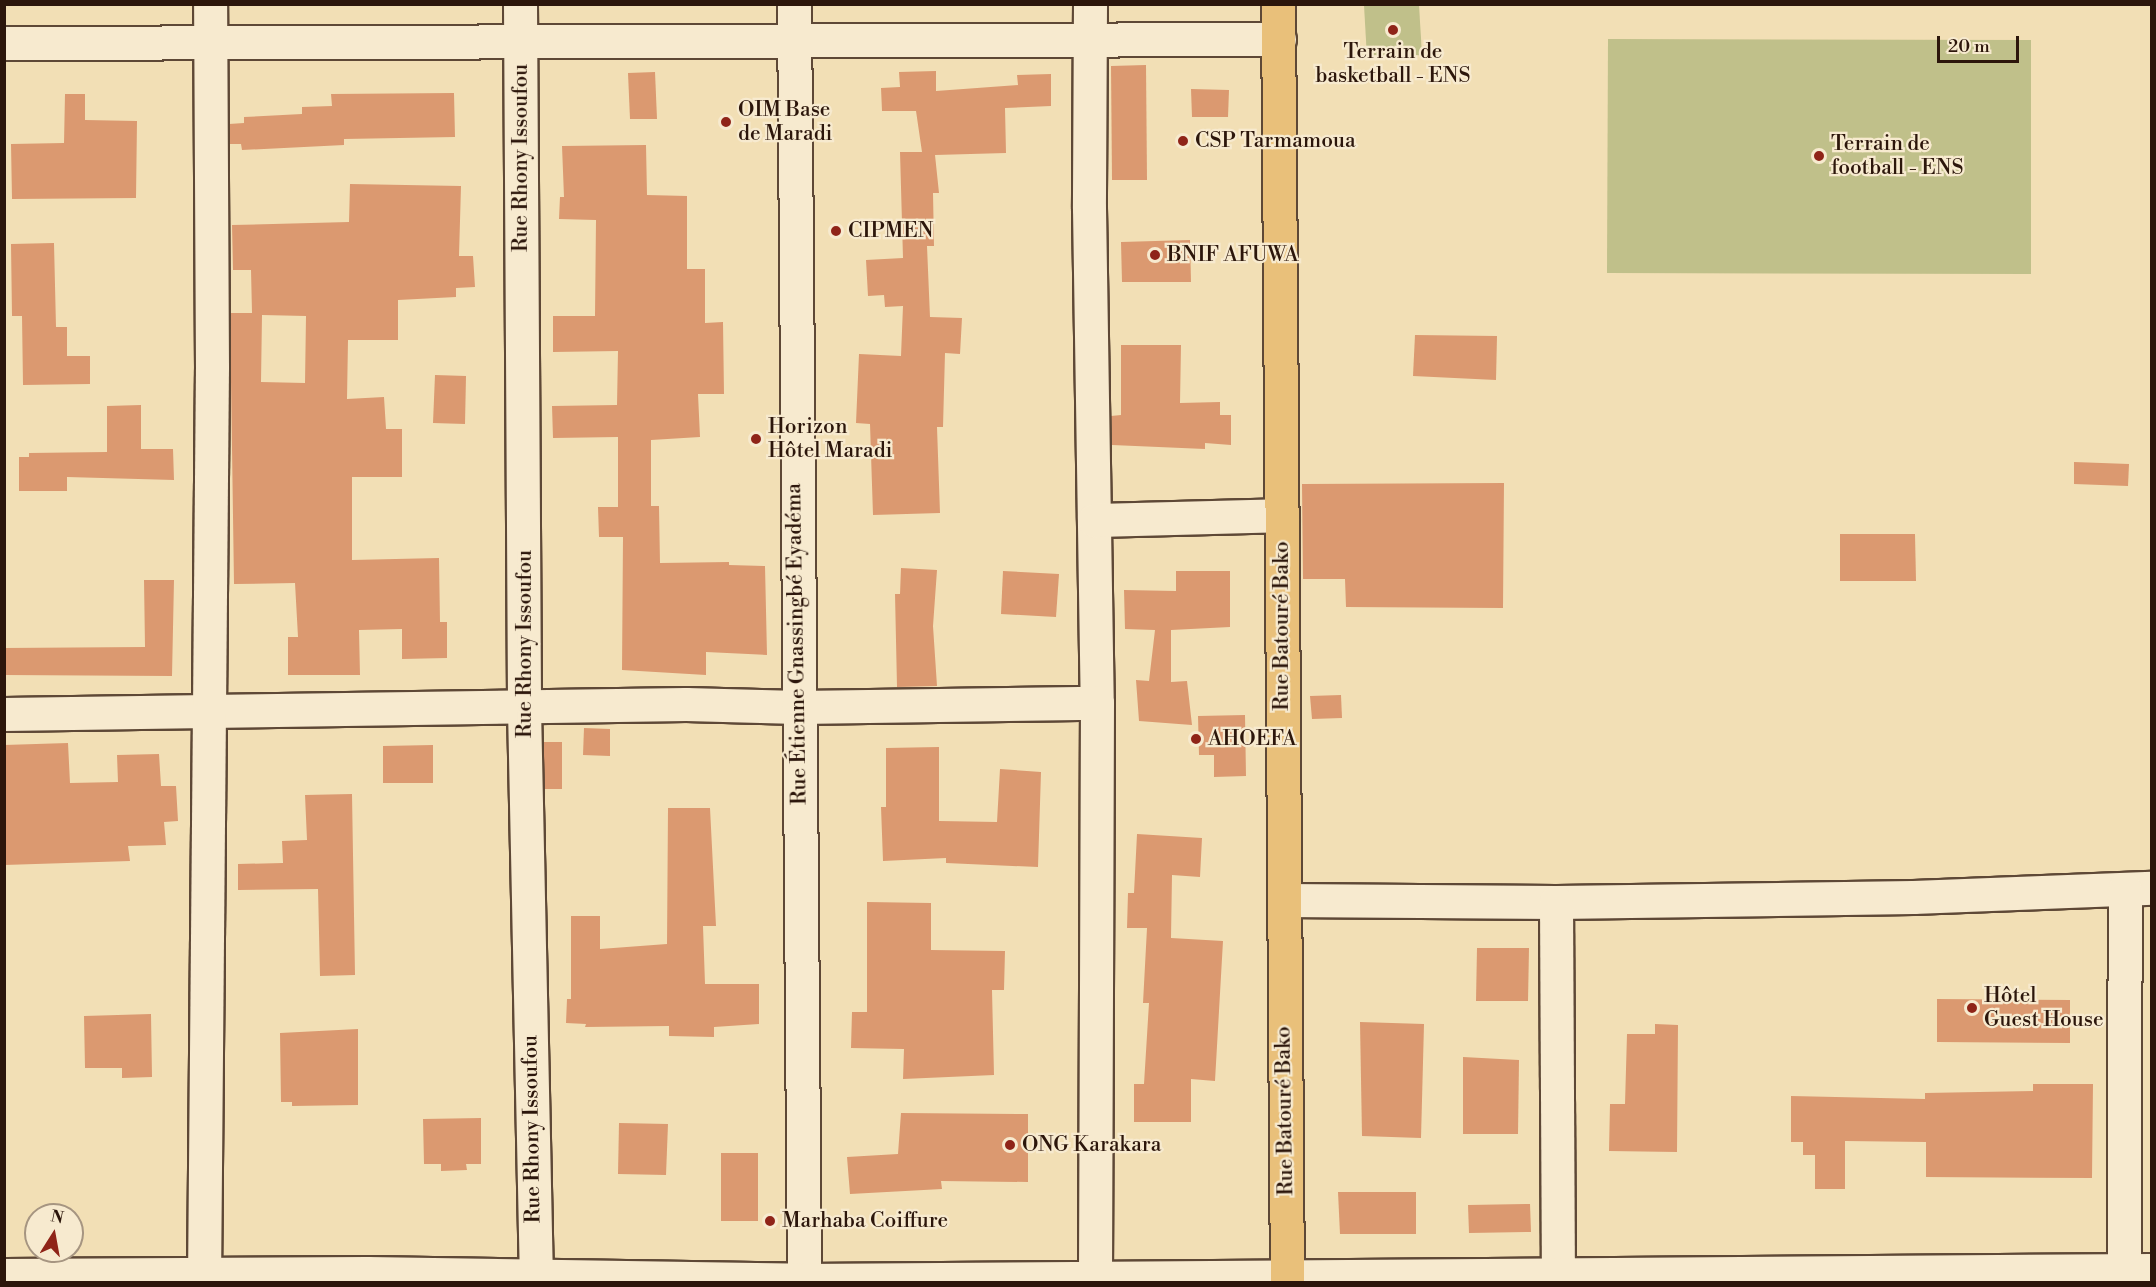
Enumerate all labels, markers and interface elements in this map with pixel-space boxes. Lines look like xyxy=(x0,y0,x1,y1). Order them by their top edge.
marker: Terrain de basketball - ENS xyxy=(1386,23,1400,37)
scale bar xyxy=(1940,24,2022,62)
text: 20 m xyxy=(1948,35,1990,58)
place label: Terrain de basketball - ENS xyxy=(1315,39,1471,89)
street label: Rue Rhony Issoufou xyxy=(508,64,534,252)
place label: OIM Base de Maradi xyxy=(738,97,833,147)
marker: OIM Base de Maradi xyxy=(719,115,733,129)
place label: CSP Tarmamoua xyxy=(1195,128,1356,154)
place label: Terrain de football - ENS xyxy=(1831,131,1963,181)
marker: CSP Tarmamoua xyxy=(1176,134,1190,148)
marker: Terrain de football - ENS xyxy=(1812,149,1826,163)
place label: CIPMEN xyxy=(848,218,933,244)
marker: CIPMEN xyxy=(829,224,843,238)
place label: BNIF AFUWA xyxy=(1167,242,1299,268)
marker: BNIF AFUWA xyxy=(1148,248,1162,262)
place label: Horizon Hôtel Maradi xyxy=(768,414,893,464)
marker: Horizon Hôtel Maradi xyxy=(749,432,763,446)
street label: Rue Étienne Gnassingbé Eyadéma xyxy=(782,483,812,805)
street label: Rue Batouré Bako xyxy=(1269,541,1295,711)
street label: Rue Rhony Issoufou xyxy=(512,550,538,738)
place label: AHOEFA xyxy=(1208,726,1297,752)
marker: AHOEFA xyxy=(1189,732,1203,746)
place label: Hôtel Guest House xyxy=(1984,983,2104,1033)
marker: Hôtel Guest House xyxy=(1965,1001,1979,1015)
street label: Rue Batouré Bako xyxy=(1271,1026,1299,1196)
street label: Rue Rhony Issoufou xyxy=(518,1035,546,1223)
place label: ONG Karakara xyxy=(1022,1132,1161,1158)
marker: ONG Karakara xyxy=(1003,1138,1017,1152)
north arrow xyxy=(24,1203,84,1263)
text: N xyxy=(49,1206,65,1228)
place label: Marhaba Coiffure xyxy=(782,1208,948,1234)
marker: Marhaba Coiffure xyxy=(763,1214,777,1228)

